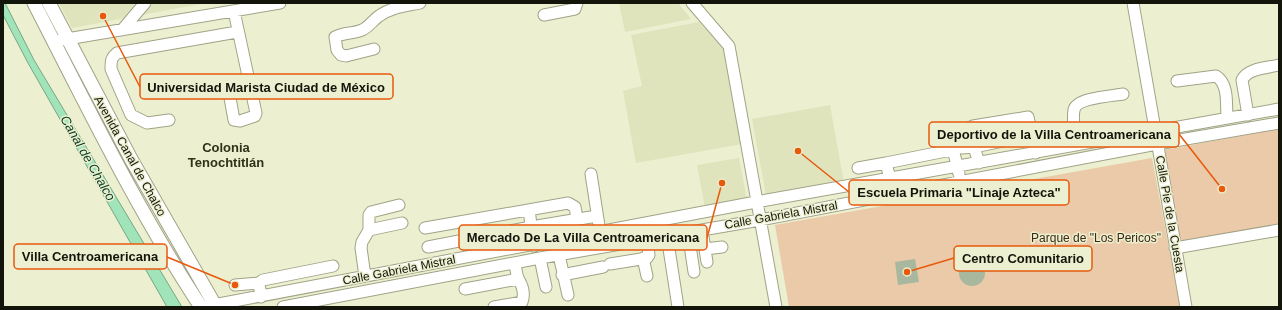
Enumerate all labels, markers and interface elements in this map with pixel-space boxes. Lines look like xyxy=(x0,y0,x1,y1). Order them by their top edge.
callout: Universidad Marista Ciudad de México xyxy=(140,74,393,99)
text: Universidad Marista Ciudad de México xyxy=(147,80,385,95)
street label: Avenida Canal de Chalco xyxy=(91,93,169,219)
water label: Canal de Chalco xyxy=(57,113,119,203)
callout: Deportivo de la Villa Centroamericana xyxy=(929,122,1179,147)
text: Deportivo de la Villa Centroamericana xyxy=(937,127,1172,142)
district label: Colonia Tenochtitlán xyxy=(188,140,264,170)
street label: Calle Pie de la Cuesta xyxy=(1153,154,1187,274)
callout: Escuela Primaria "Linaje Azteca" xyxy=(849,180,1069,205)
text: Escuela Primaria "Linaje Azteca" xyxy=(857,185,1061,200)
street label: Calle Gabriela Mistral xyxy=(723,198,839,232)
callout: Mercado De La Villa Centroamericana xyxy=(459,225,707,250)
text: Mercado De La Villa Centroamericana xyxy=(467,230,700,245)
park label: Parque de "Los Pericos" xyxy=(1031,231,1161,245)
callout: Villa Centroamericana xyxy=(14,244,167,269)
callout: Centro Comunitario xyxy=(954,246,1092,271)
text: Villa Centroamericana xyxy=(22,249,159,264)
text: Centro Comunitario xyxy=(962,251,1084,266)
street label: Calle Gabriela Mistral xyxy=(341,252,457,288)

